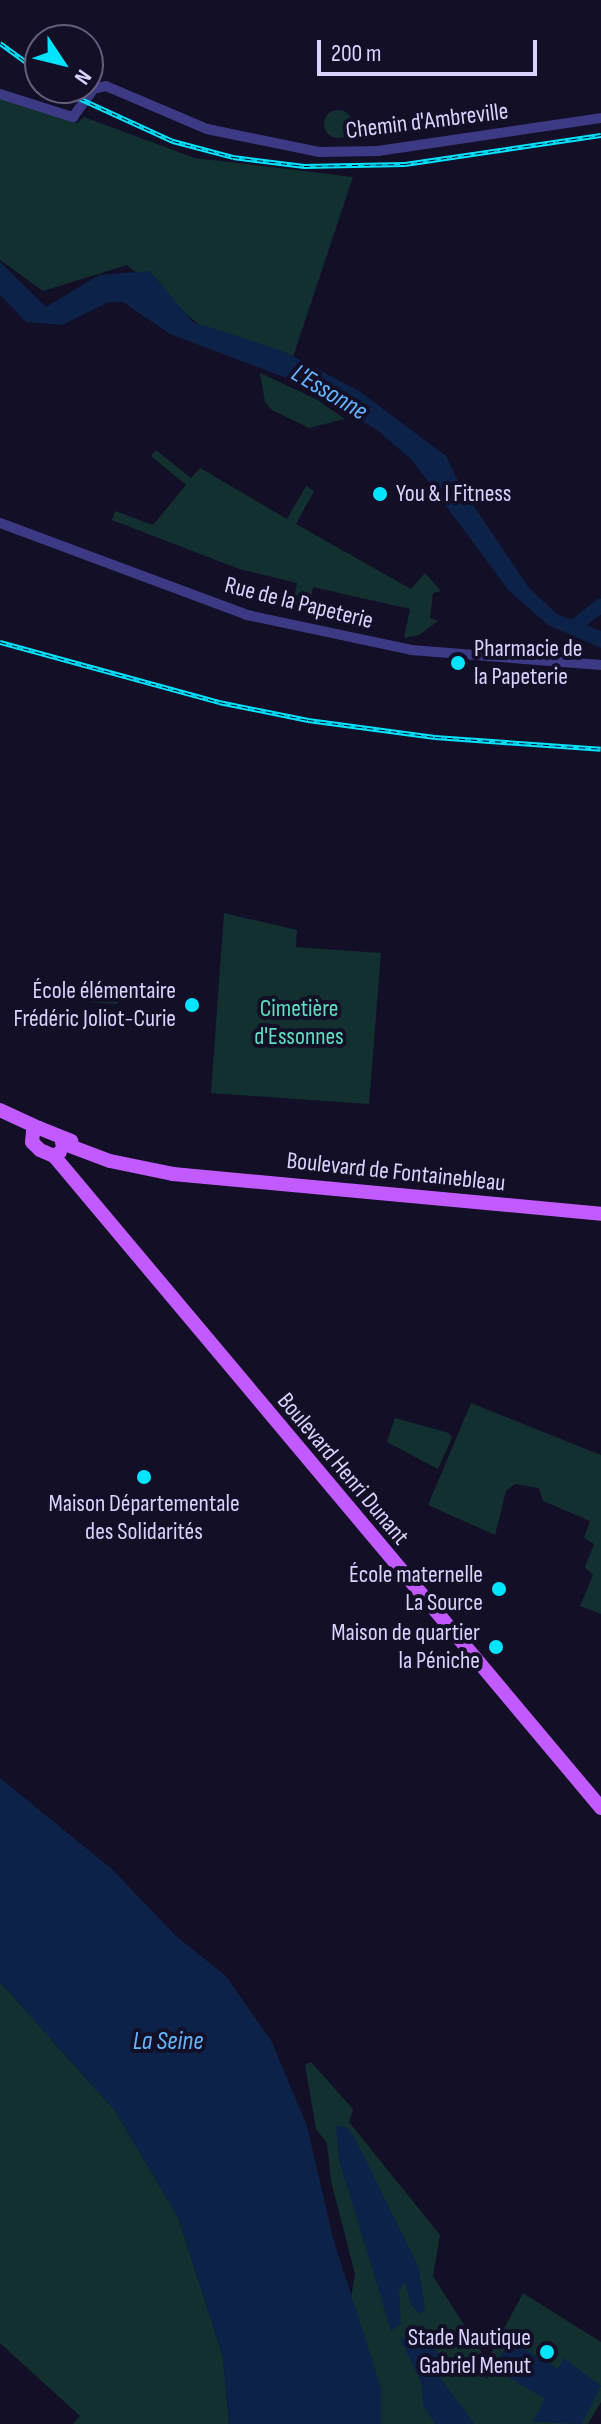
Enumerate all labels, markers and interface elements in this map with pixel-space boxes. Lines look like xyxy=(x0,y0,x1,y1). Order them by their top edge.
north arrow xyxy=(24,24,104,104)
scale bar xyxy=(321,24,541,74)
text: 200 m xyxy=(331,39,382,68)
text: N xyxy=(68,64,97,89)
street label: Chemin d'Ambreville xyxy=(344,97,510,145)
water label: L'Essonne xyxy=(285,358,373,428)
place label: You & I Fitness xyxy=(396,480,511,508)
marker: You & I Fitness xyxy=(371,485,389,503)
street label: Rue de la Papeterie xyxy=(222,571,376,635)
place label: Pharmacie de la Papeterie xyxy=(474,635,582,691)
marker: Pharmacie de la Papeterie xyxy=(449,654,467,672)
place label: École élémentaire Frédéric Joliot-Curie xyxy=(13,977,176,1033)
park label: Cimetière d'Essonnes xyxy=(254,995,344,1051)
marker: École élémentaire Frédéric Joliot-Curie xyxy=(183,996,201,1014)
street label: Boulevard de Fontainebleau xyxy=(285,1146,507,1198)
street label: Boulevard Henri Dunant xyxy=(271,1387,415,1551)
marker: Maison Départementale des Solidarités xyxy=(135,1468,153,1486)
place label: Maison Départementale des Solidarités xyxy=(48,1490,240,1546)
place label: École maternelle La Source xyxy=(349,1561,483,1617)
marker: École maternelle La Source xyxy=(490,1580,508,1598)
place label: Maison de quartier la Péniche xyxy=(331,1619,480,1675)
marker: Maison de quartier la Péniche xyxy=(487,1638,505,1656)
water label: La Seine xyxy=(133,2026,203,2058)
place label: Stade Nautique Gabriel Menut xyxy=(408,2324,531,2380)
marker: Stade Nautique Gabriel Menut xyxy=(538,2343,556,2361)

